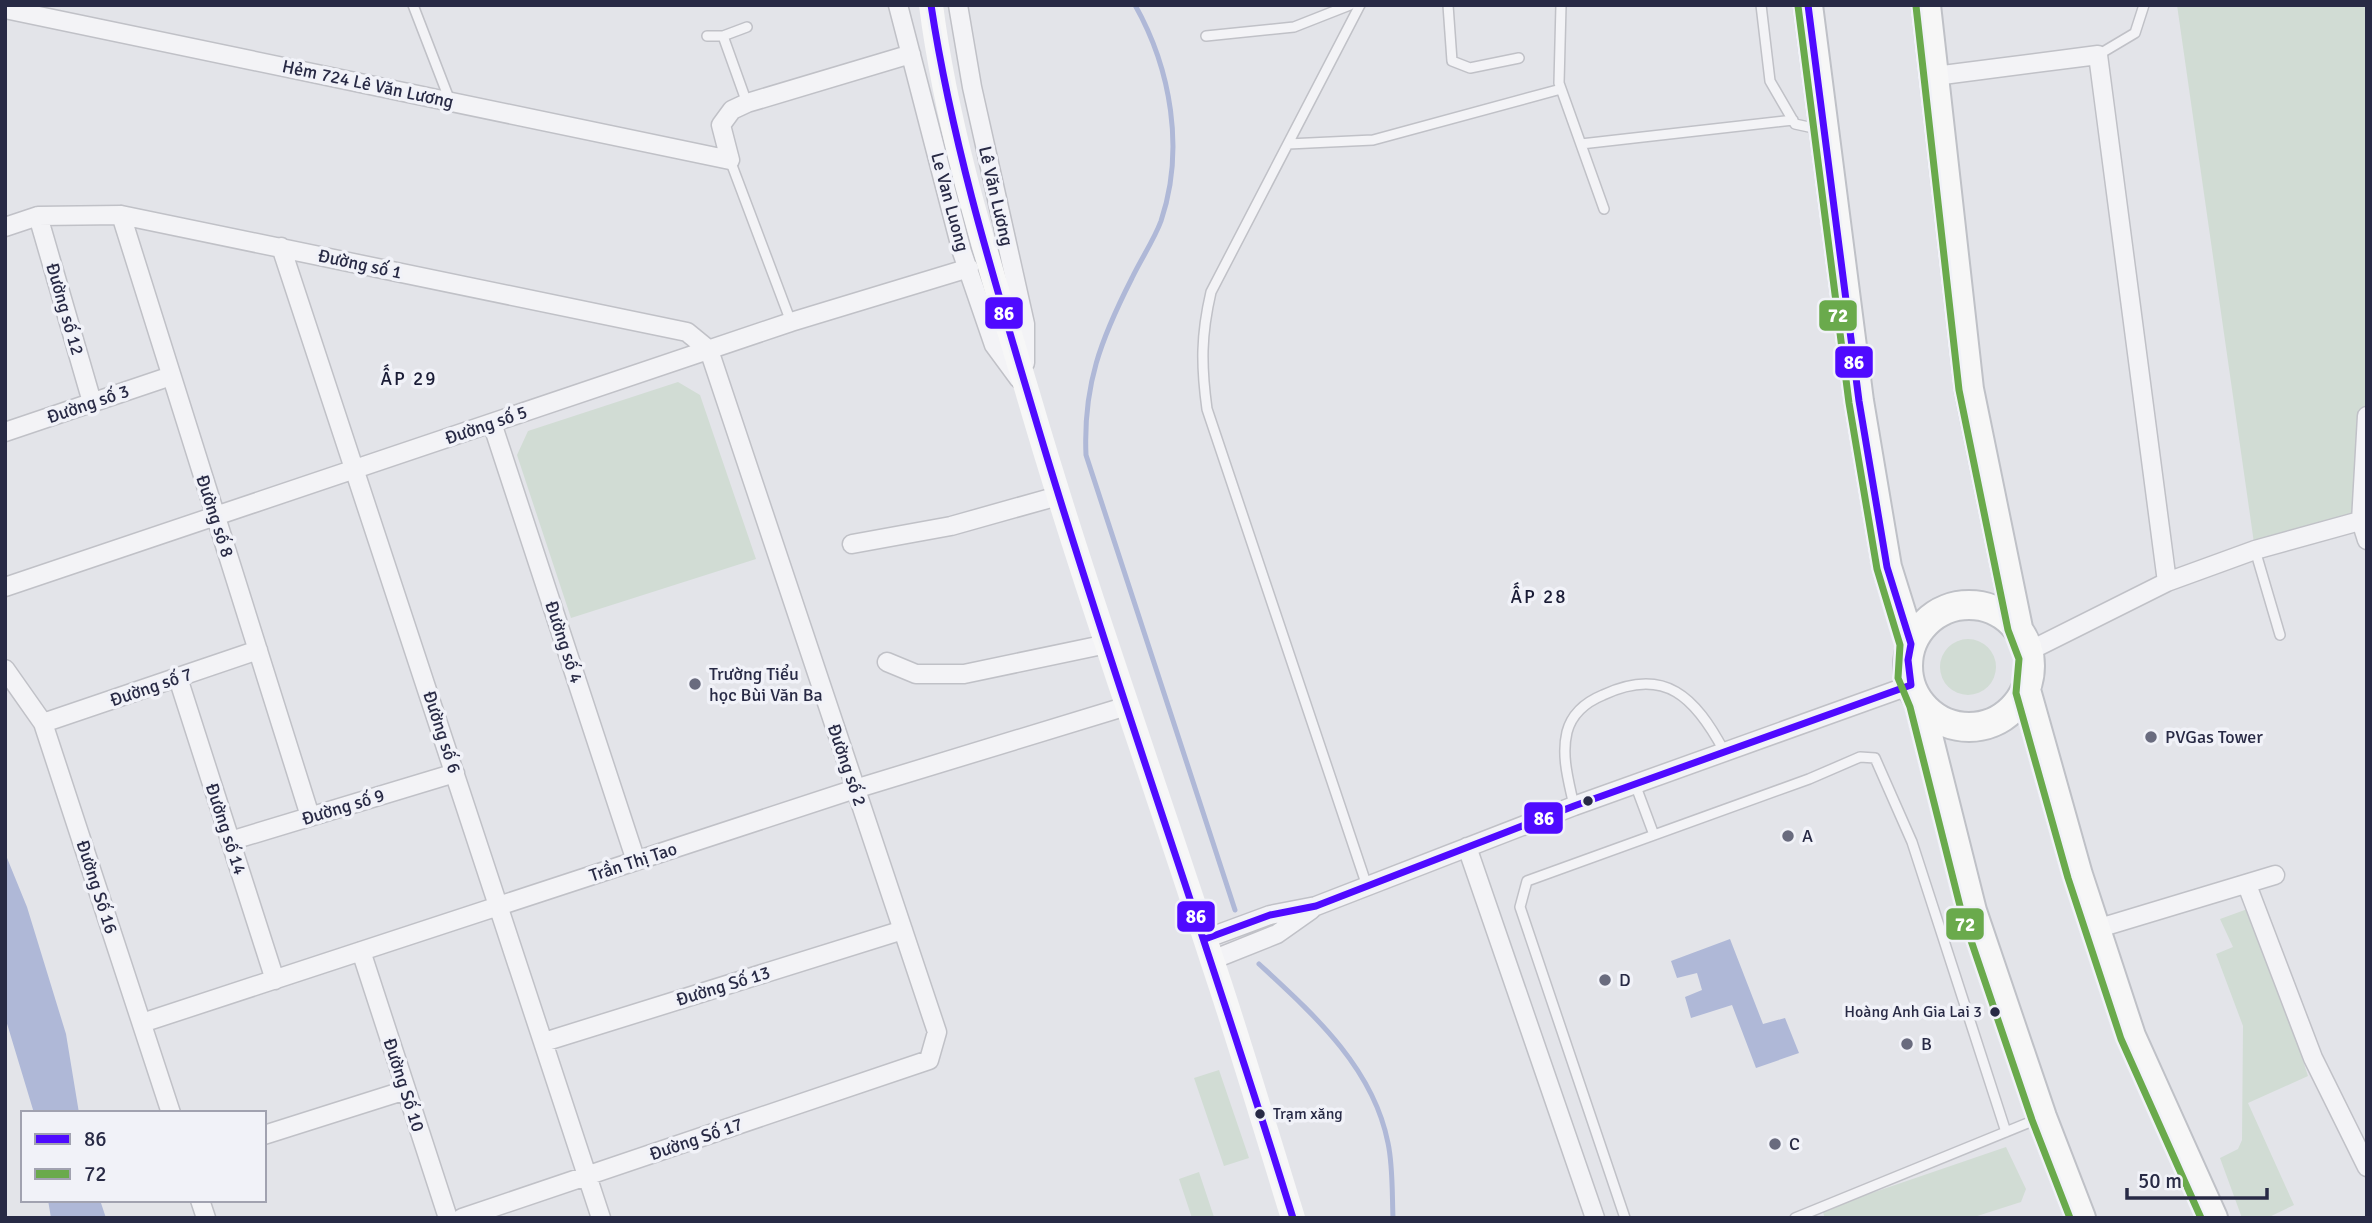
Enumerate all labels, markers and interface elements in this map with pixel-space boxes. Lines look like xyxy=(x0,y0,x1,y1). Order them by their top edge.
street label: Hẻm 724 Lê Văn Lương xyxy=(280,55,456,113)
street label: Lê Văn Lương xyxy=(974,144,1018,248)
street label: Le Van Luong xyxy=(926,150,974,254)
street label: Đường số 1 xyxy=(316,244,404,284)
street label: Đường số 12 xyxy=(41,260,89,358)
line badge: 86 xyxy=(984,296,1024,330)
line badge: 72 xyxy=(1818,299,1858,332)
text: 86 xyxy=(994,302,1014,326)
text: 72 xyxy=(1828,304,1848,328)
line badge: 86 xyxy=(1834,345,1874,379)
text: 86 xyxy=(1844,351,1864,375)
district label: ẤP 29 xyxy=(380,364,438,391)
street label: Đường số 3 xyxy=(44,380,132,428)
street label: Đường số 5 xyxy=(442,401,530,449)
street label: Đường số 8 xyxy=(191,472,239,560)
district label: ẤP 28 xyxy=(1510,582,1568,609)
street label: Đường số 4 xyxy=(540,598,588,686)
street label: Đường số 7 xyxy=(107,663,195,711)
place label: Trường Tiểu học Bùi Văn Ba xyxy=(709,663,823,706)
marker: Trường Tiểu học Bùi Văn Ba xyxy=(687,676,703,692)
street label: Đường số 6 xyxy=(418,688,466,776)
street label: Đường số 2 xyxy=(823,721,871,809)
place label: PVGas Tower xyxy=(2165,726,2263,748)
marker: PVGas Tower xyxy=(2143,729,2159,745)
street label: Đường số 14 xyxy=(201,780,251,878)
street label: Đường số 9 xyxy=(299,784,387,830)
unlabelled marker xyxy=(1581,794,1595,808)
line badge: 86 xyxy=(1523,801,1564,835)
text: 86 xyxy=(1534,807,1554,831)
place label: A xyxy=(1802,825,1813,847)
marker: A xyxy=(1780,828,1796,844)
street label: Đường Số 16 xyxy=(72,837,122,937)
street label: Trần Thị Tao xyxy=(586,838,680,886)
line badge: 86 xyxy=(1176,900,1216,933)
text: 86 xyxy=(1186,905,1206,929)
line badge: 72 xyxy=(1945,907,1985,941)
text: 72 xyxy=(1955,913,1975,937)
street label: Đường Số 13 xyxy=(673,961,773,1011)
place label: D xyxy=(1619,969,1631,991)
marker: D xyxy=(1597,972,1613,988)
place label: Hoàng Anh Gia Lai 3 xyxy=(1844,1002,1982,1022)
marker: Hoàng Anh Gia Lai 3 xyxy=(1988,1005,2002,1019)
place label: B xyxy=(1921,1033,1932,1055)
street label: Đường Số 10 xyxy=(379,1035,429,1135)
marker: B xyxy=(1899,1036,1915,1052)
place label: Trạm xăng xyxy=(1273,1104,1343,1124)
marker: Trạm xăng xyxy=(1253,1107,1267,1121)
legend xyxy=(21,1111,266,1202)
street label: Đường Số 17 xyxy=(646,1113,746,1165)
text: 86 xyxy=(84,1126,107,1152)
place label: C xyxy=(1789,1133,1800,1155)
marker: C xyxy=(1767,1136,1783,1152)
scale bar xyxy=(2127,1156,2267,1200)
text: 72 xyxy=(84,1161,107,1187)
text: 50 m xyxy=(2138,1168,2182,1194)

